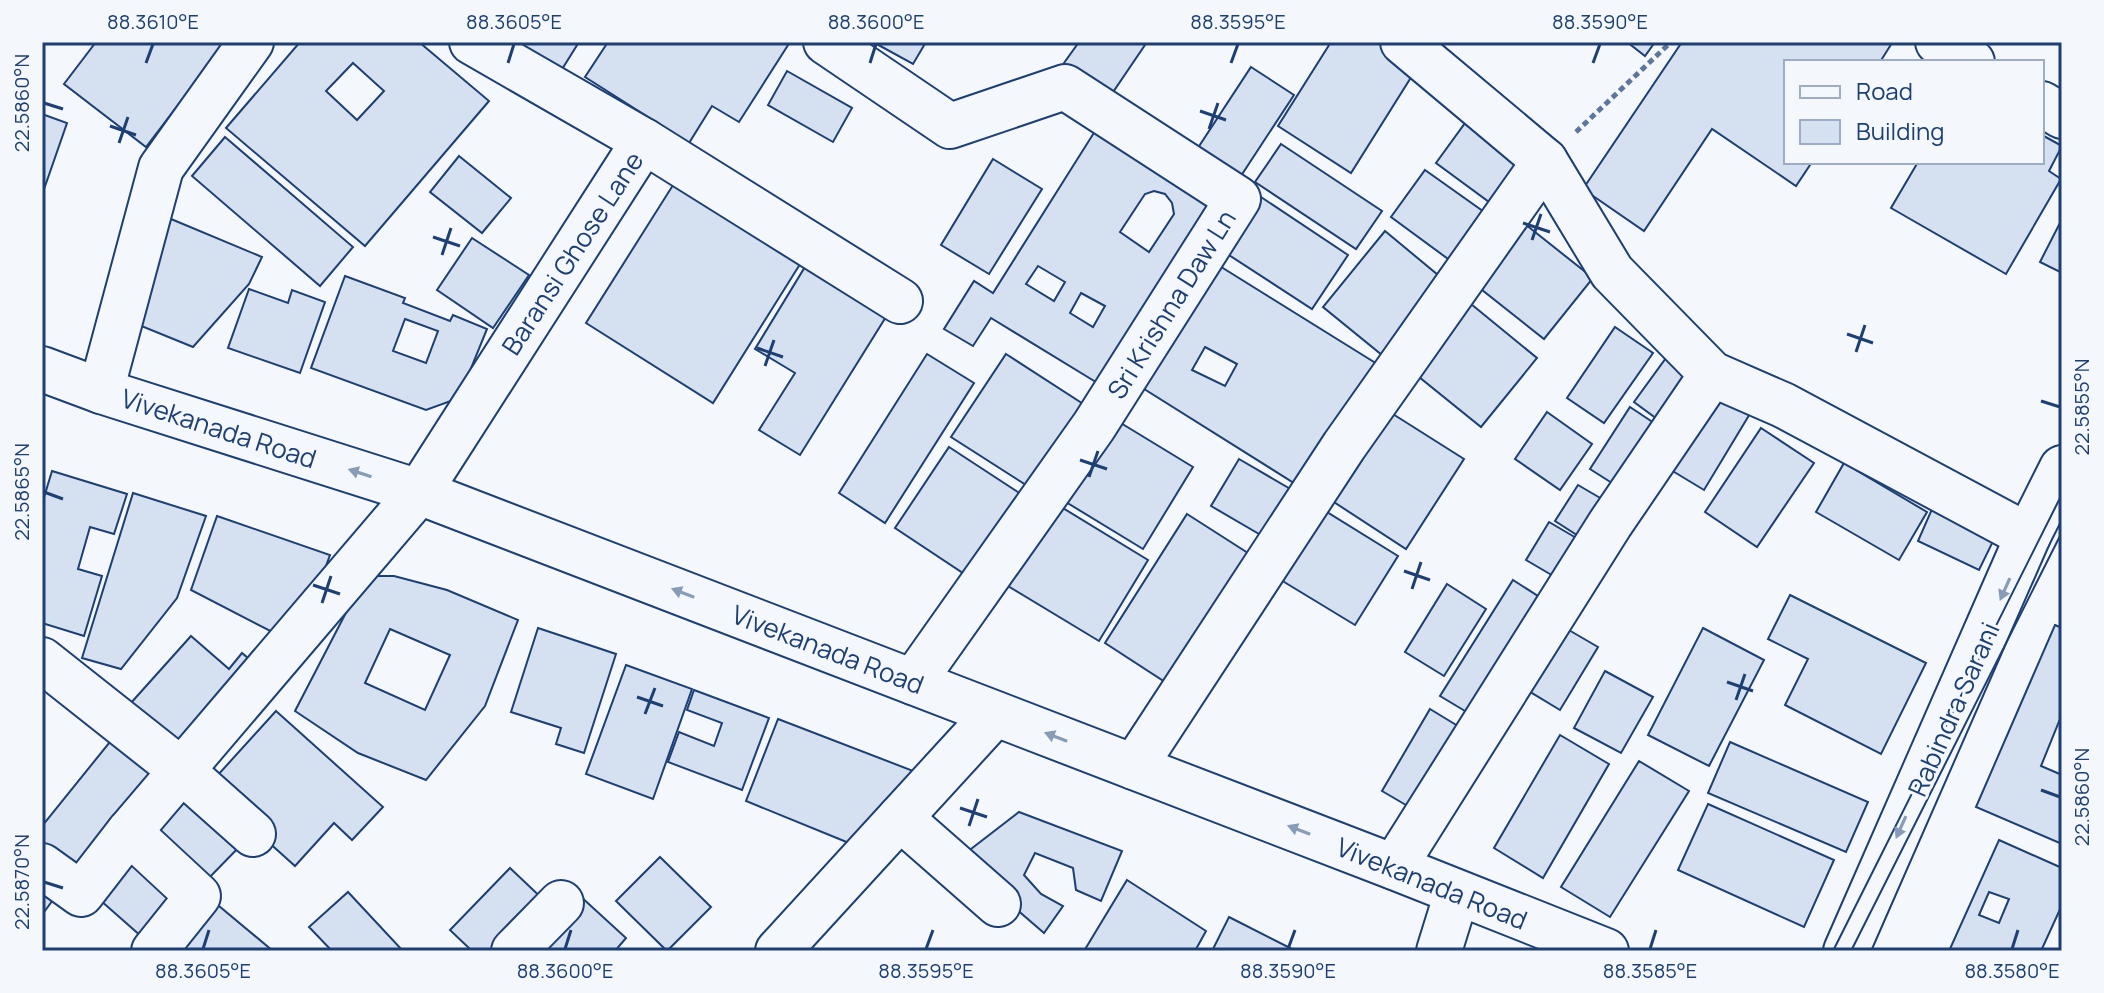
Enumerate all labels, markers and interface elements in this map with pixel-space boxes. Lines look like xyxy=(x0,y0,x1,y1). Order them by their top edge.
text: 88.3610°E xyxy=(107,8,199,35)
text: 88.3605°E xyxy=(466,8,562,35)
text: 88.3600°E xyxy=(828,8,924,35)
text: 88.3595°E xyxy=(1190,8,1286,35)
text: 88.3590°E xyxy=(1552,8,1648,35)
text: 22.5860°N xyxy=(8,54,35,152)
legend xyxy=(1784,60,2044,164)
text: Road xyxy=(1856,74,1913,107)
text: Building xyxy=(1856,114,1944,147)
street label: Baransi Ghose Lane xyxy=(493,144,651,362)
street label: Sri Krishna Daw Ln xyxy=(1098,202,1244,406)
text: 22.5855°N xyxy=(2068,359,2095,455)
street label: Vivekanada Road xyxy=(117,380,321,476)
text: 22.5865°N xyxy=(8,443,35,541)
one-way arrow xyxy=(348,467,372,479)
one-way arrow xyxy=(1998,577,2011,601)
one-way arrow xyxy=(671,586,695,599)
street label: Vivekanada Road xyxy=(727,596,929,702)
street label: Rabindra Sarani xyxy=(1899,616,2007,802)
one-way arrow xyxy=(1044,730,1068,743)
text: 22.5860°N xyxy=(2068,748,2095,846)
one-way arrow xyxy=(1894,815,1907,839)
one-way arrow xyxy=(1287,823,1311,836)
street label: Vivekanada Road xyxy=(1331,828,1533,938)
text: 22.5870°N xyxy=(8,834,35,930)
text: 88.3605°E xyxy=(155,957,251,984)
text: 88.3600°E xyxy=(517,957,613,984)
text: 88.3595°E xyxy=(878,957,974,984)
text: 88.3590°E xyxy=(1240,957,1336,984)
text: 88.3585°E xyxy=(1603,957,1697,984)
text: 88.3580°E xyxy=(1964,957,2060,984)

